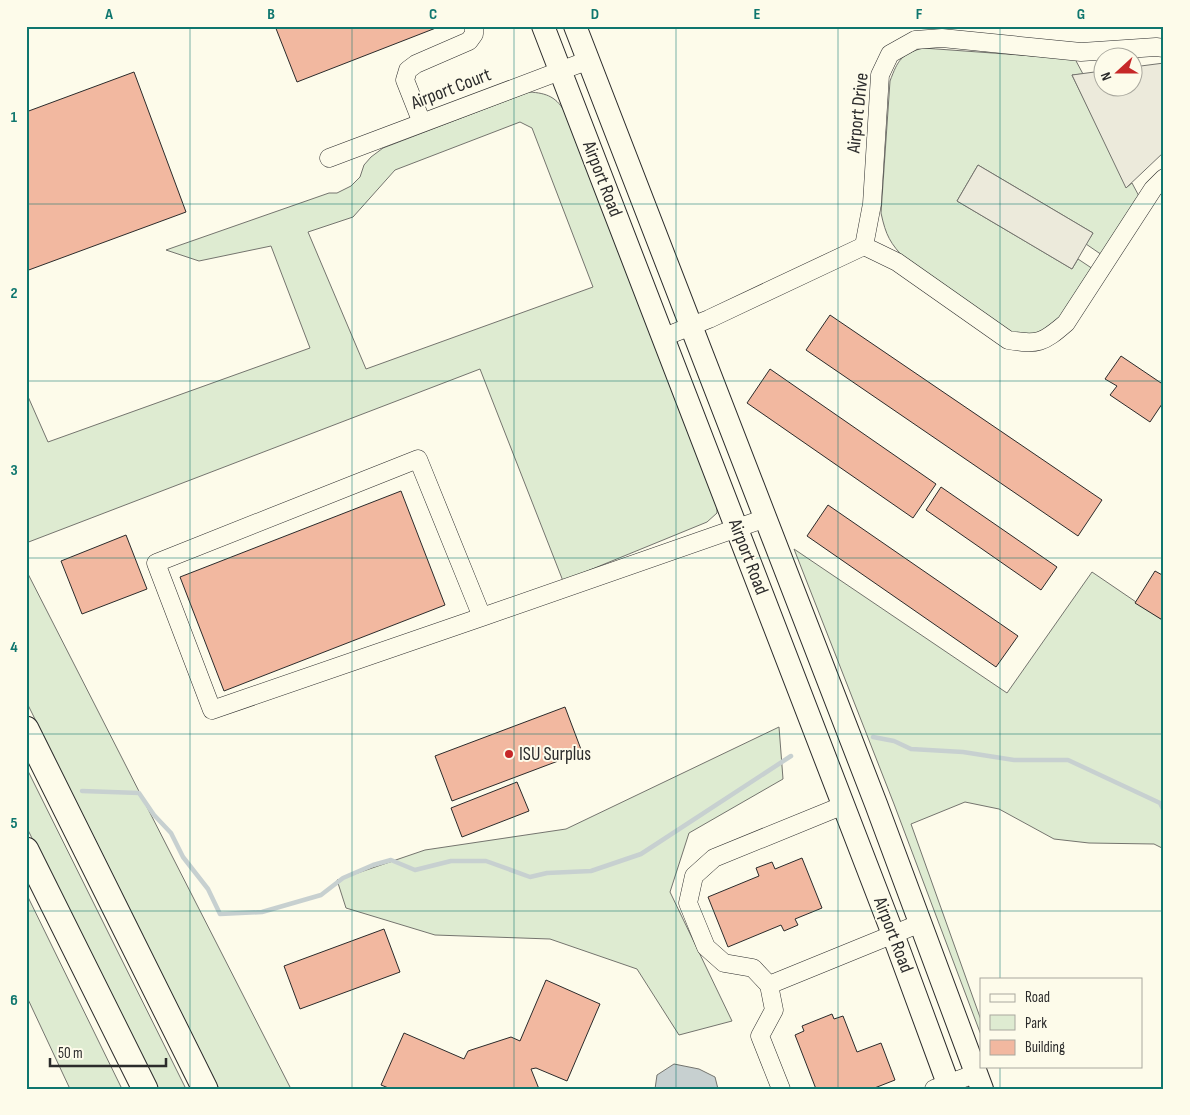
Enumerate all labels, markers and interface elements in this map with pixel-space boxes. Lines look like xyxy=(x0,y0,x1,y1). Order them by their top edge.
text: A xyxy=(104,5,113,24)
text: B xyxy=(267,5,275,24)
text: C xyxy=(429,5,437,24)
text: D xyxy=(591,5,599,24)
text: E xyxy=(754,5,761,24)
text: F xyxy=(916,5,923,24)
text: G xyxy=(1077,5,1085,24)
north arrow xyxy=(1092,48,1142,98)
street label: Airport Court xyxy=(407,63,494,115)
text: N xyxy=(1097,70,1116,83)
street label: Airport Drive xyxy=(842,72,874,155)
text: 1 xyxy=(11,108,18,127)
street label: Airport Road xyxy=(577,137,627,220)
text: 2 xyxy=(10,284,18,303)
text: 3 xyxy=(10,461,18,480)
street label: Airport Road xyxy=(723,515,773,598)
text: 4 xyxy=(10,638,18,657)
place label: ISU Surplus xyxy=(519,743,591,766)
marker: ISU Surplus xyxy=(503,748,515,760)
text: 5 xyxy=(10,814,18,833)
street label: Airport Road xyxy=(868,893,918,976)
legend xyxy=(980,978,1142,1068)
text: Road xyxy=(1025,988,1050,1007)
text: 6 xyxy=(10,991,18,1010)
text: Park xyxy=(1025,1014,1047,1033)
scale bar xyxy=(50,1035,166,1067)
text: Building xyxy=(1025,1038,1065,1057)
text: 50 m xyxy=(58,1044,83,1063)

